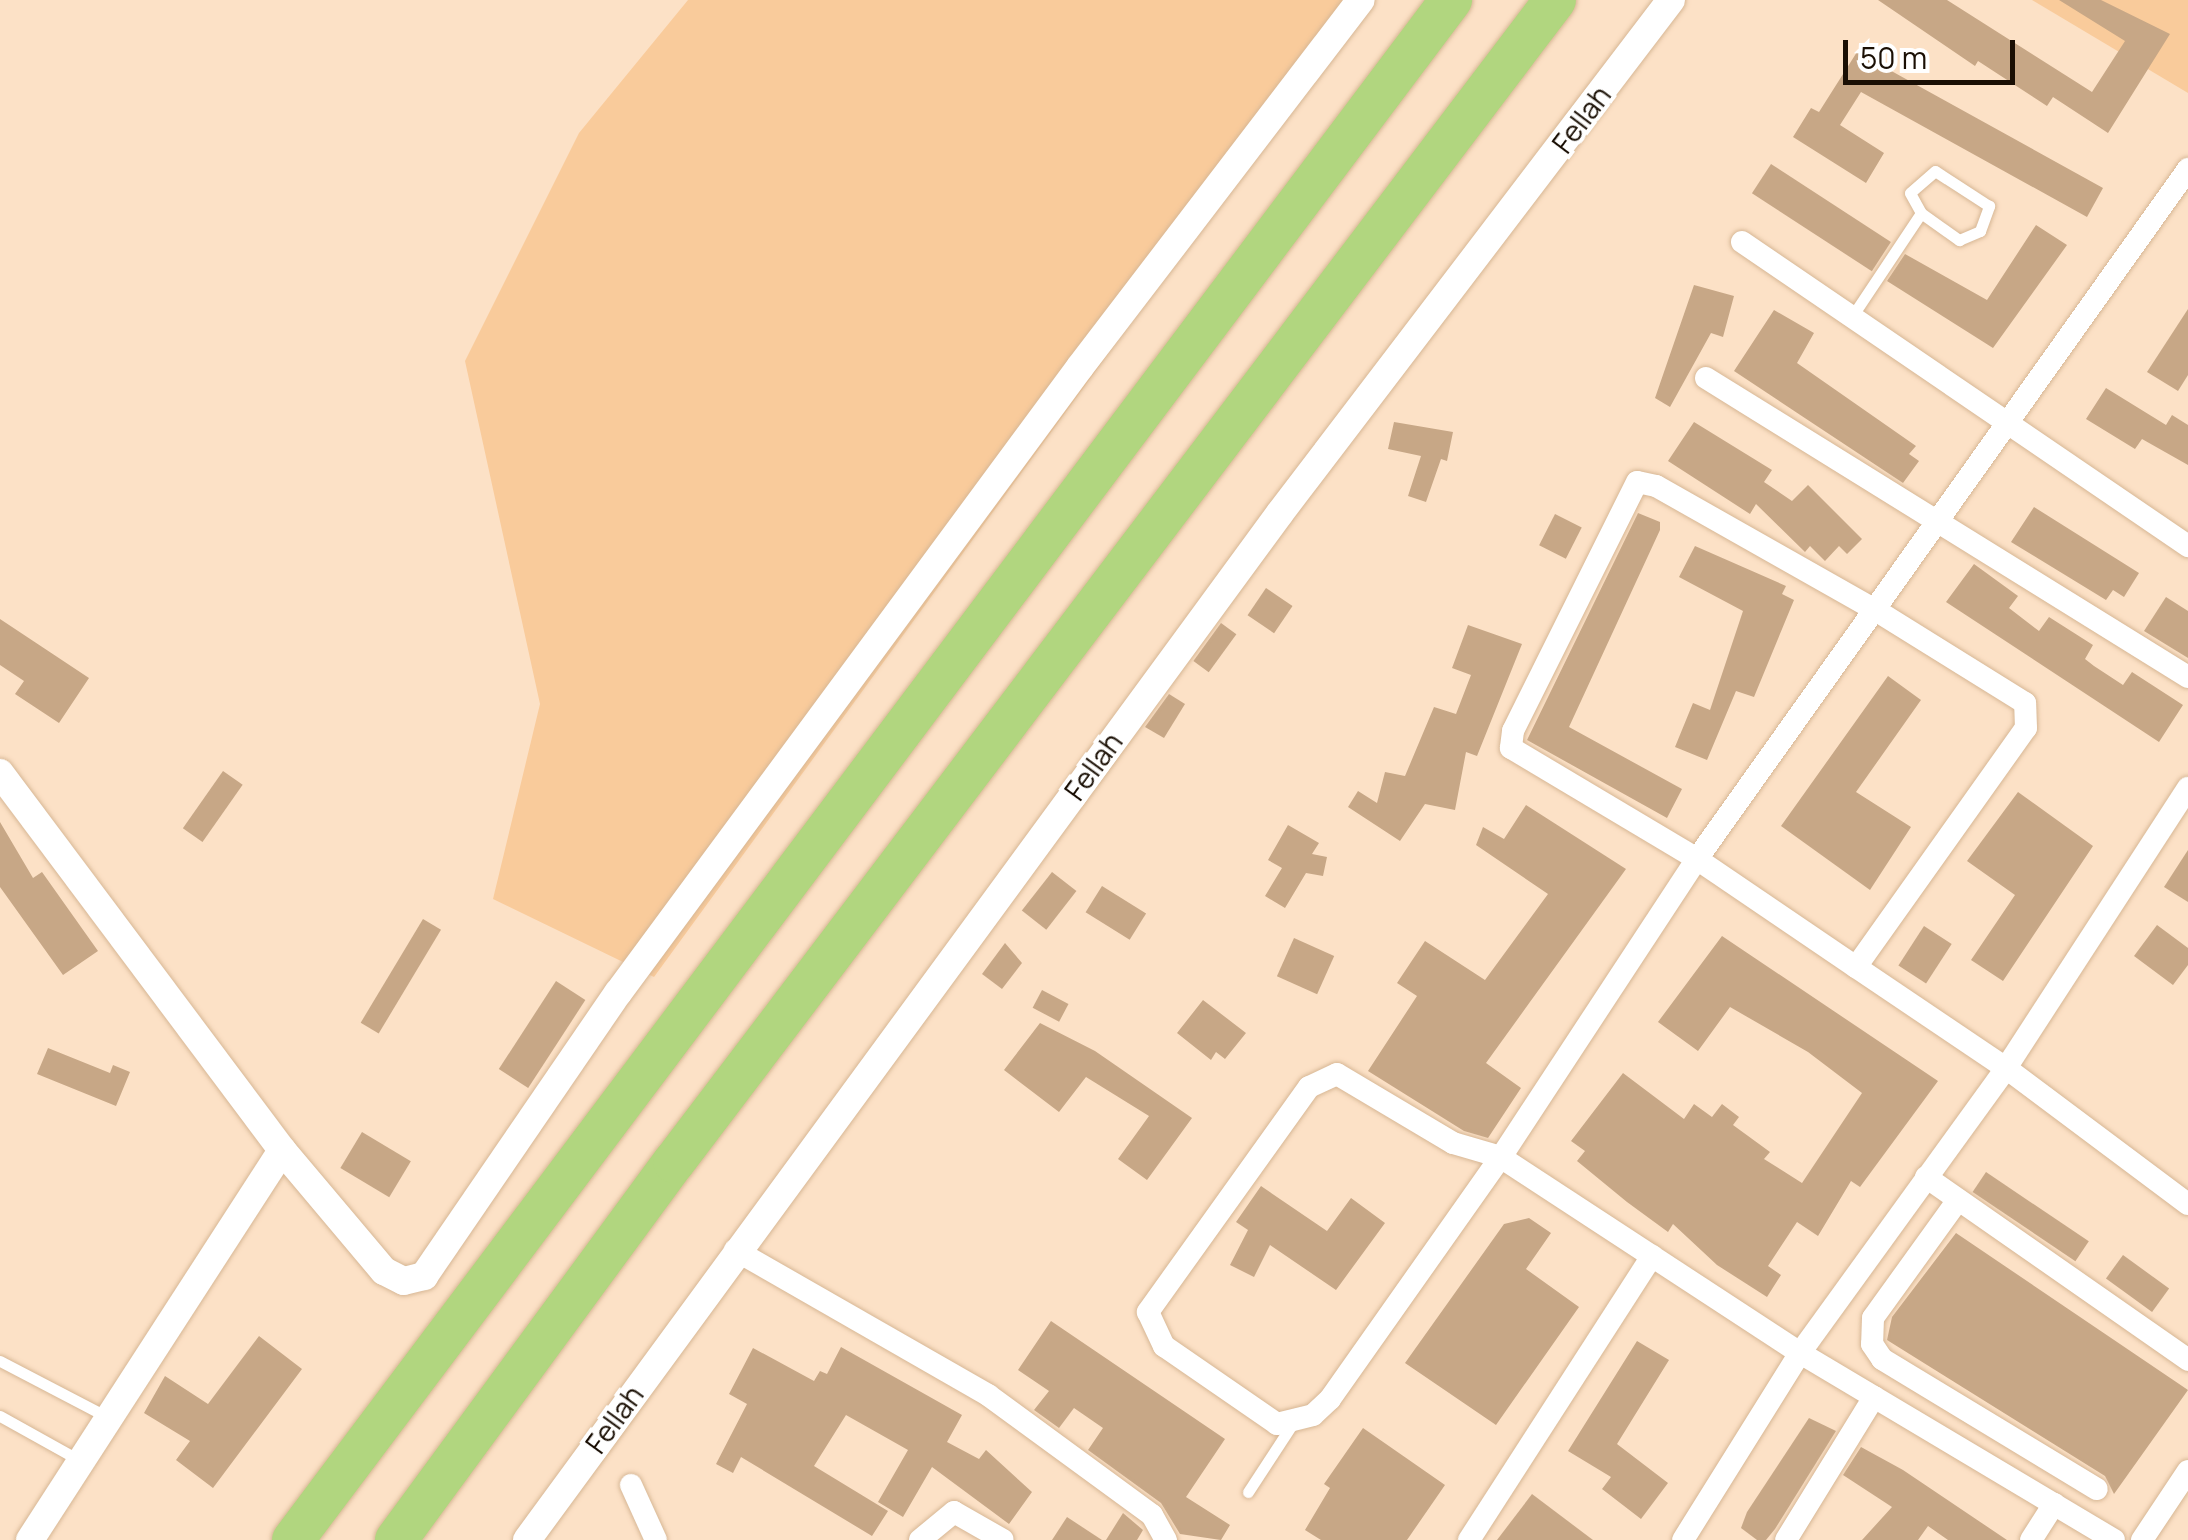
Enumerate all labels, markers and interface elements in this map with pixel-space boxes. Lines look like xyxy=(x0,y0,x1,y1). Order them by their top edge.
scale bar xyxy=(1848,20,2020,82)
text: 50 m xyxy=(1860,37,1927,78)
street label: Fellah xyxy=(1545,79,1617,159)
street label: Fellah xyxy=(1057,726,1129,806)
street label: Fellah xyxy=(578,1379,650,1459)

